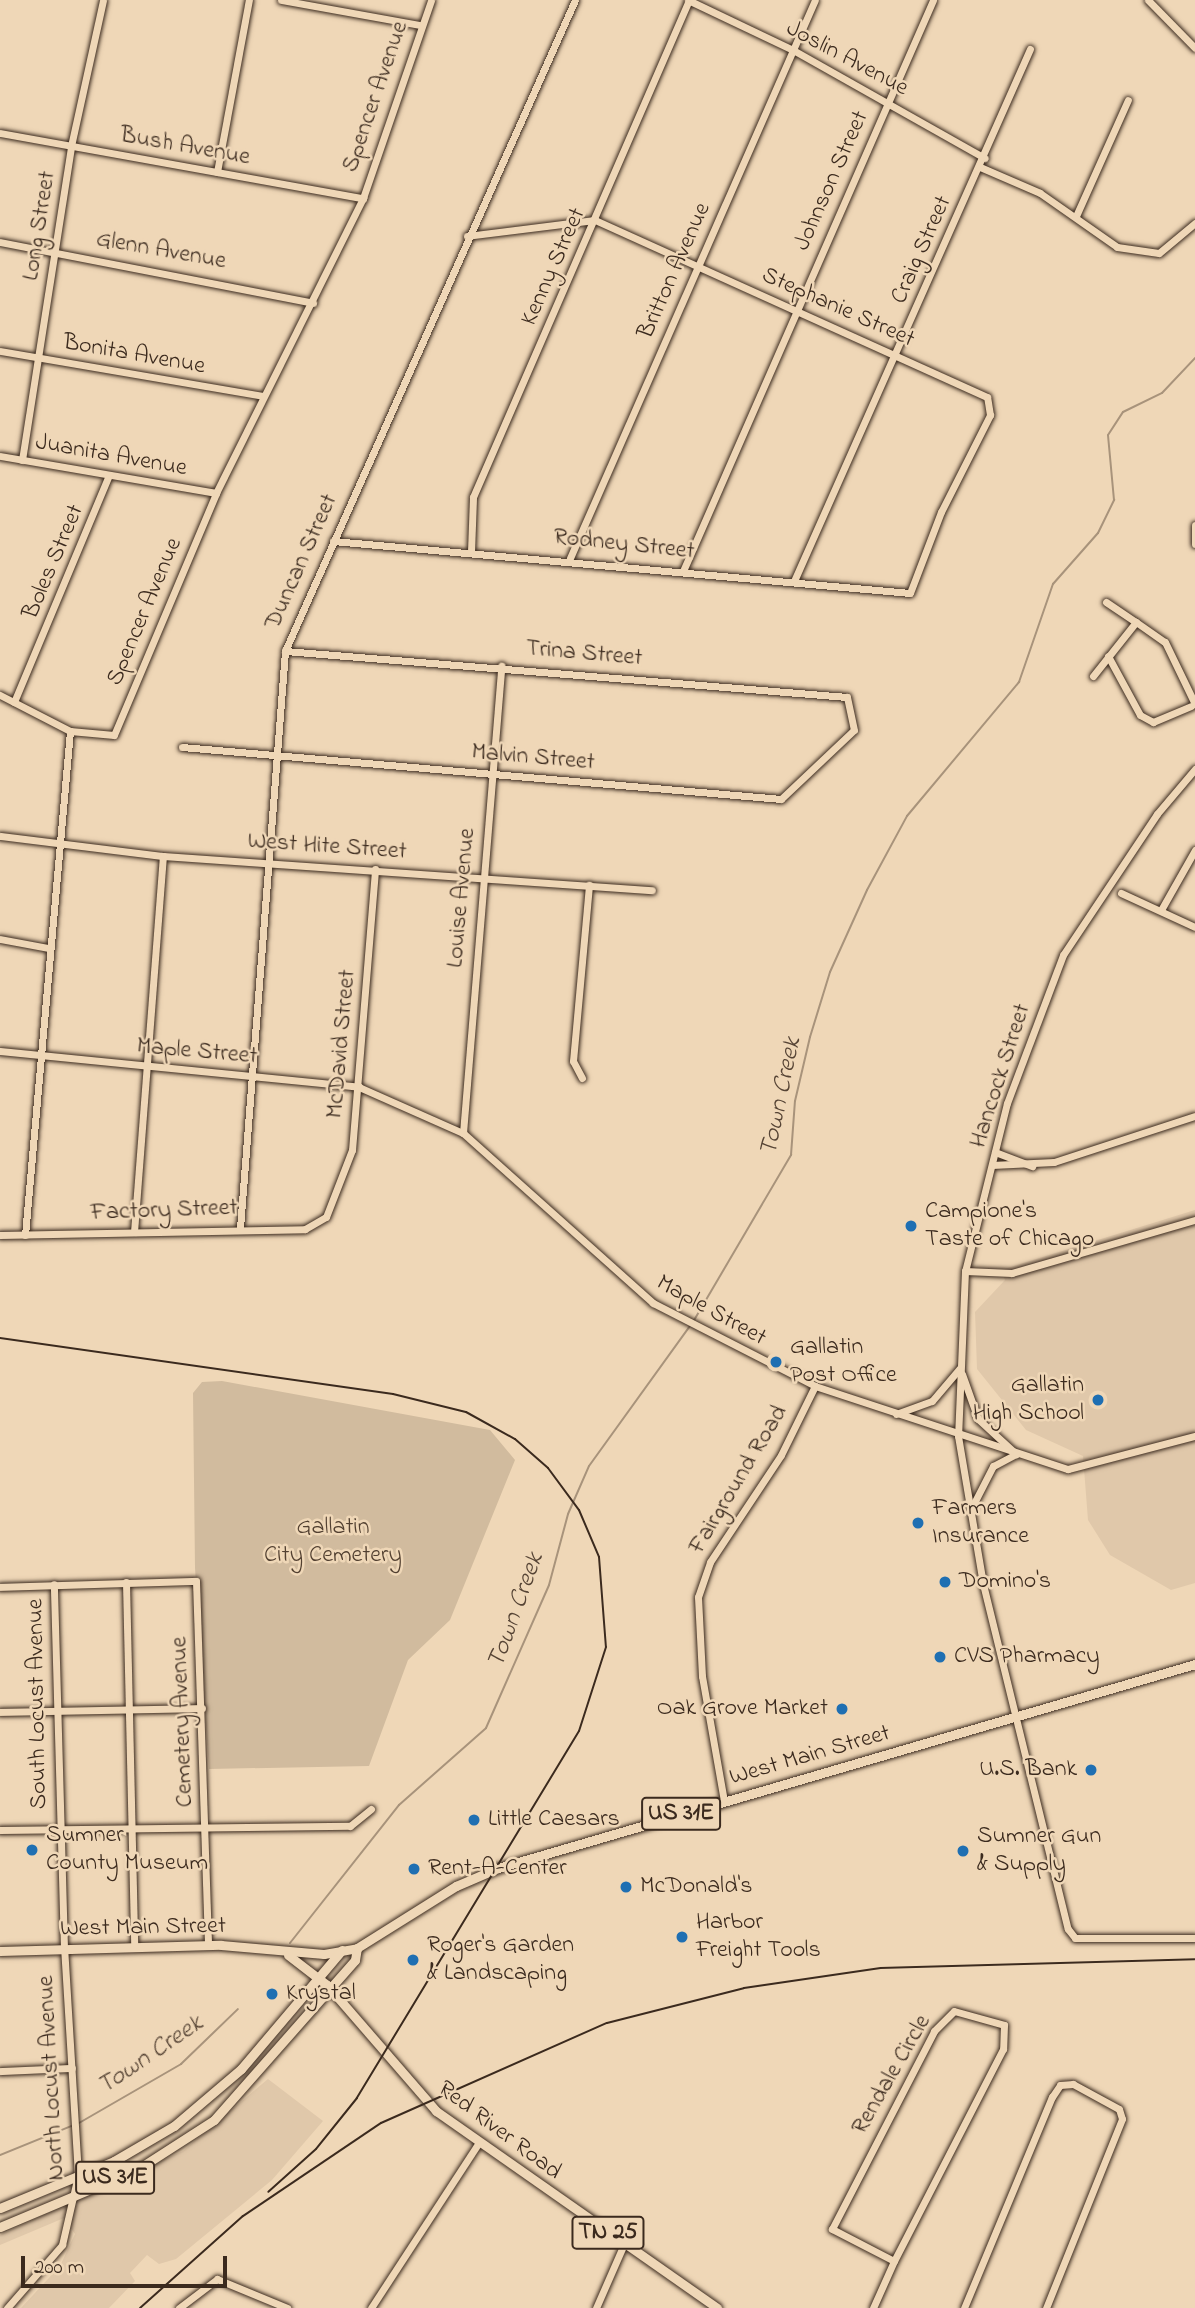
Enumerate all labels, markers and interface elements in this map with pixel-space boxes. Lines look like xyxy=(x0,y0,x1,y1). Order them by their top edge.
street label: Joslin Avenue xyxy=(781,15,913,103)
street label: Spencer Avenue xyxy=(337,18,415,176)
street label: Johnson Street xyxy=(788,107,876,255)
street label: Bush Avenue xyxy=(118,121,252,173)
street label: Long Street xyxy=(17,169,63,283)
street label: Craig Street xyxy=(885,192,959,308)
street label: Britton Avenue xyxy=(632,198,718,344)
street label: Kenny Street xyxy=(515,204,593,330)
street label: Glenn Avenue xyxy=(94,225,228,277)
street label: Stephanie Street xyxy=(757,261,919,355)
street label: Bonita Avenue xyxy=(61,328,207,382)
street label: Juanita Avenue xyxy=(33,429,189,483)
street label: Duncan Street xyxy=(259,490,345,634)
street label: Boles Street xyxy=(17,501,91,623)
street label: Rodney Street xyxy=(552,523,696,567)
street label: Spencer Avenue xyxy=(101,534,189,690)
street label: Trina Street xyxy=(525,635,643,673)
street label: Malvin Street xyxy=(470,738,596,778)
street label: West Hite Street xyxy=(247,827,407,867)
street label: Louise Avenue xyxy=(442,827,482,969)
street label: McDavid Street xyxy=(321,968,363,1120)
street label: Hancock Street xyxy=(964,1000,1038,1152)
street label: Maple Street xyxy=(135,1032,259,1072)
water label: Town Creek xyxy=(754,1035,810,1159)
street label: Factory Street xyxy=(90,1194,238,1228)
place label: Campione's Taste of Chicago xyxy=(925,1198,1094,1254)
marker: Campione's Taste of Chicago xyxy=(903,1218,919,1234)
street label: Maple Street xyxy=(651,1269,771,1353)
place label: Gallatin Post Office xyxy=(790,1334,897,1390)
marker: Gallatin Post Office xyxy=(768,1354,784,1370)
place label: Gallatin High School xyxy=(973,1372,1084,1428)
marker: Gallatin High School xyxy=(1090,1392,1106,1408)
street label: Fairground Road xyxy=(683,1401,795,1559)
place label: Farmers Insurance xyxy=(932,1495,1029,1551)
park label: Gallatin City Cemetery xyxy=(264,1514,402,1570)
marker: Farmers Insurance xyxy=(910,1515,926,1531)
water label: Town Creek xyxy=(482,1549,552,1673)
place label: Domino's xyxy=(959,1568,1051,1596)
marker: Domino's xyxy=(937,1574,953,1590)
street label: South Locust Avenue xyxy=(22,1598,54,1810)
street label: Cemetery Avenue xyxy=(166,1636,200,1808)
place label: CVS Pharmacy xyxy=(954,1643,1100,1671)
marker: CVS Pharmacy xyxy=(932,1649,948,1665)
place label: Oak Grove Market xyxy=(657,1695,828,1723)
marker: Oak Grove Market xyxy=(834,1701,850,1717)
street label: West Main Street xyxy=(726,1719,894,1793)
place label: U.S. Bank xyxy=(979,1756,1077,1784)
marker: U.S. Bank xyxy=(1083,1762,1099,1778)
road number: US 31E xyxy=(641,1795,721,1834)
place label: Little Caesars xyxy=(488,1806,620,1834)
marker: Little Caesars xyxy=(466,1812,482,1828)
place label: Sumner County Museum xyxy=(46,1822,208,1878)
place label: Sumner Gun & Supply xyxy=(977,1823,1101,1879)
marker: Sumner County Museum xyxy=(24,1842,40,1858)
marker: Sumner Gun & Supply xyxy=(955,1843,971,1859)
place label: Rent-A-Center xyxy=(428,1855,567,1883)
marker: Rent-A-Center xyxy=(406,1861,422,1877)
place label: McDonald's xyxy=(640,1873,752,1901)
marker: McDonald's xyxy=(618,1879,634,1895)
place label: Harbor Freight Tools xyxy=(696,1909,821,1965)
street label: West Main Street xyxy=(60,1912,226,1944)
marker: Harbor Freight Tools xyxy=(674,1929,690,1945)
place label: Roger's Garden & Landscaping xyxy=(427,1932,574,1988)
marker: Roger's Garden & Landscaping xyxy=(405,1952,421,1968)
street label: North Locust Avenue xyxy=(32,1975,72,2181)
place label: Krystal xyxy=(286,1980,356,2008)
marker: Krystal xyxy=(264,1986,280,2002)
water label: Town Creek xyxy=(92,2009,210,2103)
street label: Rendale Circle xyxy=(846,2010,938,2140)
street label: Red River Road xyxy=(431,2075,567,2187)
road number: US 31E xyxy=(75,2158,155,2198)
road number: TN 25 xyxy=(571,2214,645,2252)
scale bar xyxy=(24,2242,231,2286)
text: 200 m xyxy=(34,2253,84,2283)

